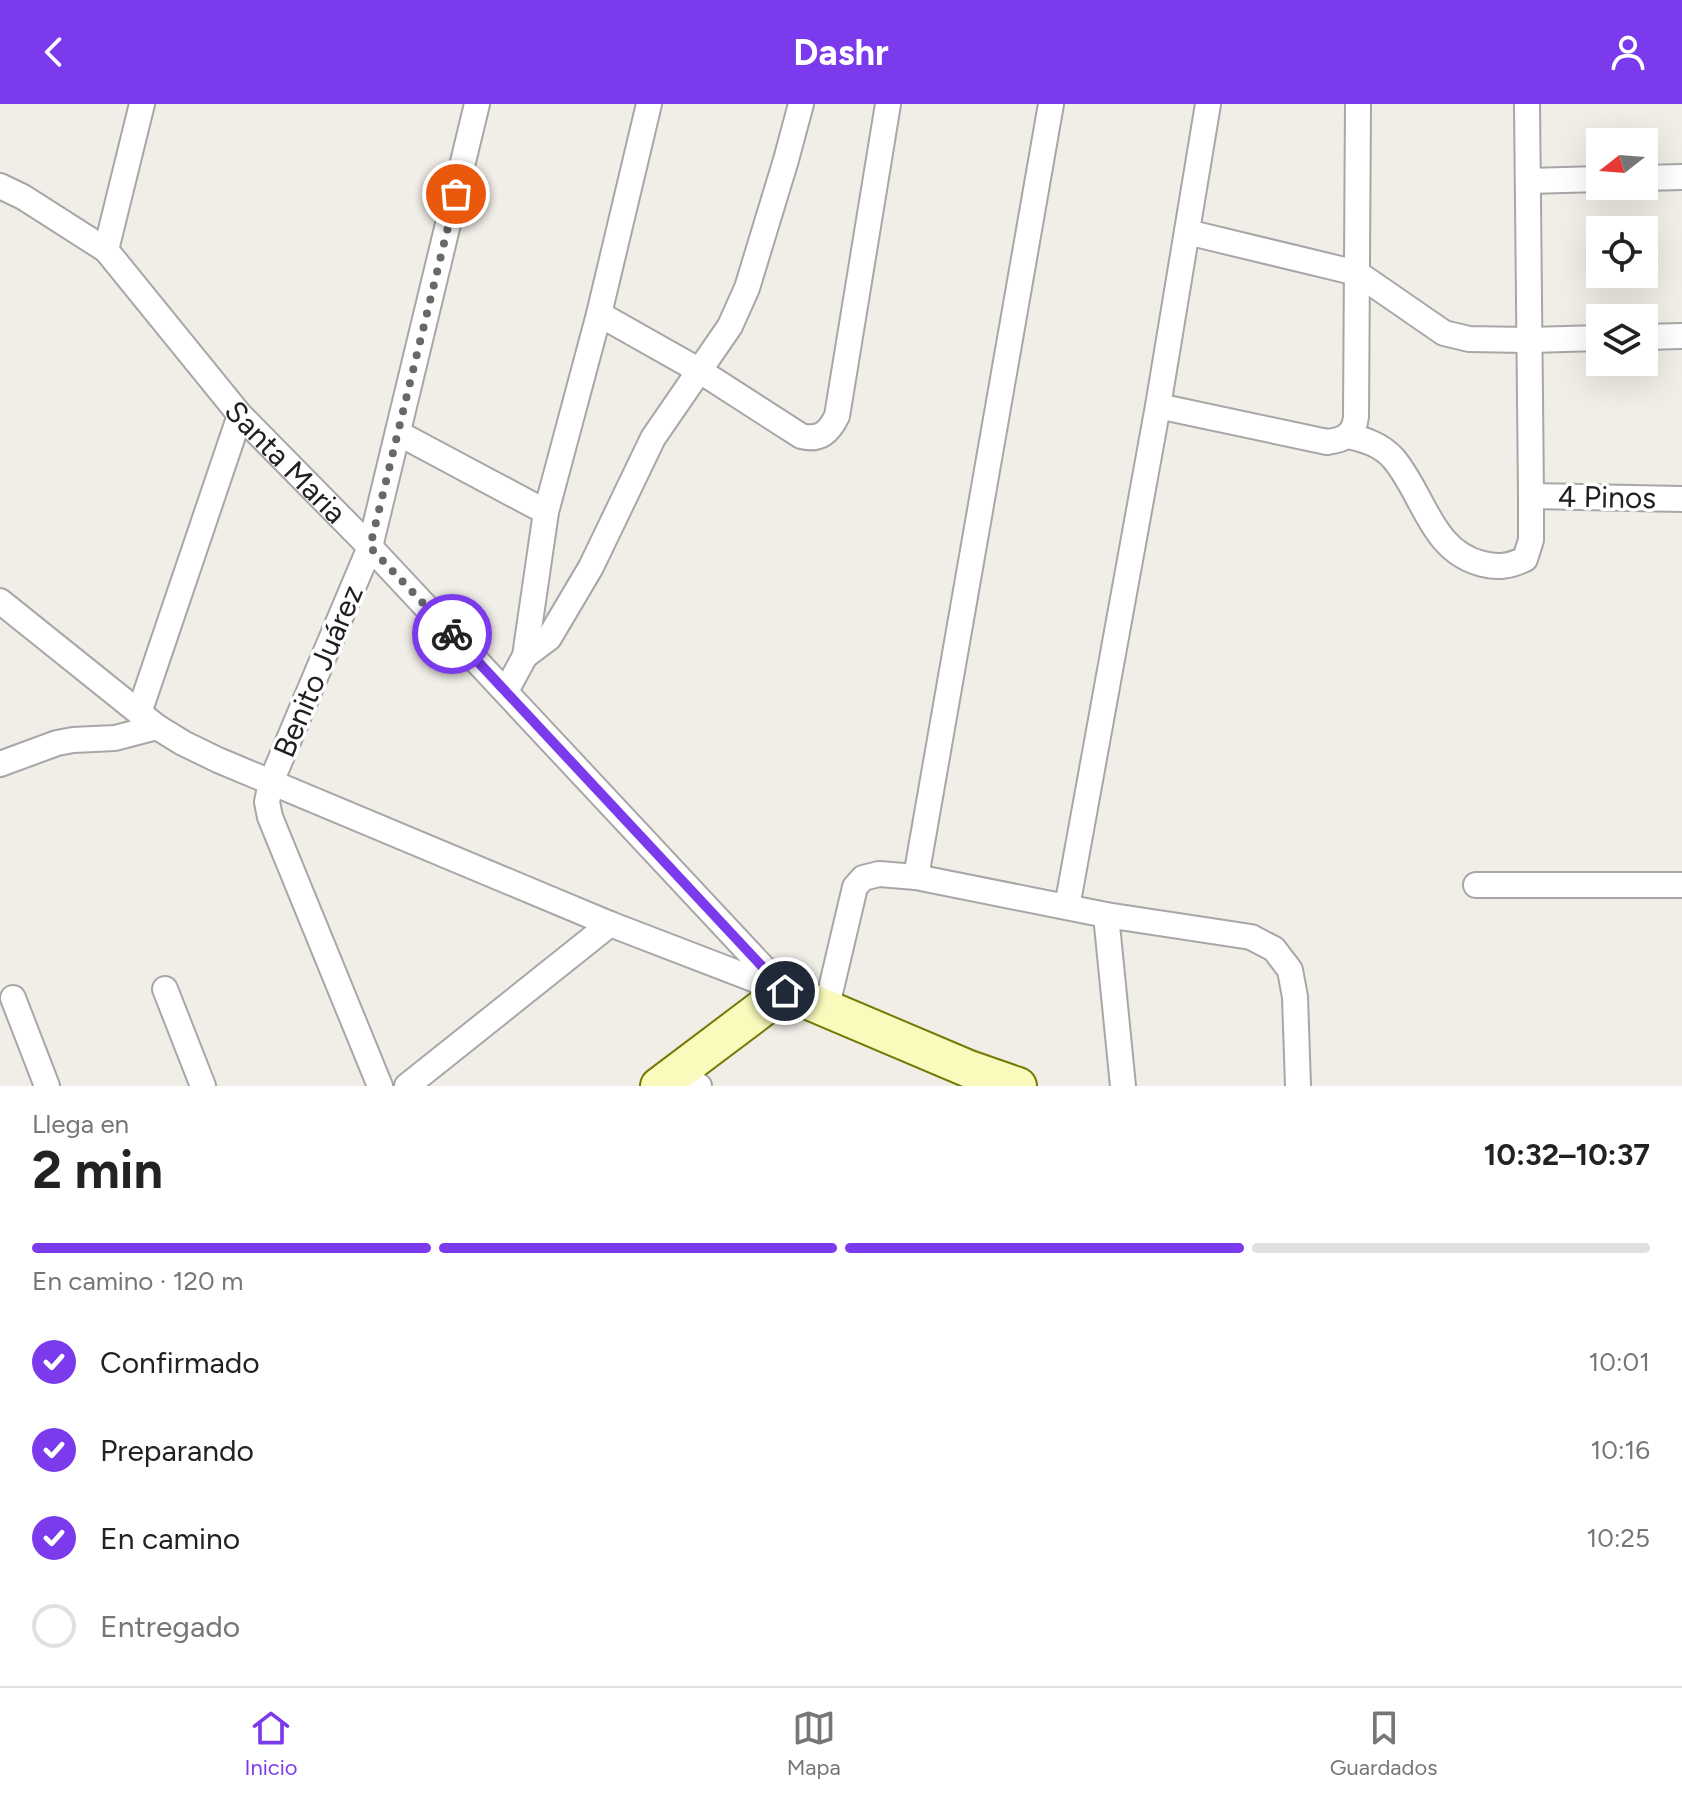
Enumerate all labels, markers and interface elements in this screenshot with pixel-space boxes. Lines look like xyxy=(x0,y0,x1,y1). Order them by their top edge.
icon: back xyxy=(32,30,76,74)
icon: person xyxy=(1606,30,1650,74)
text: Dashr xyxy=(793,31,889,74)
north arrow xyxy=(1586,128,1658,200)
map controls xyxy=(1586,128,1658,376)
pin xyxy=(422,160,490,228)
icon: bag xyxy=(434,172,478,216)
button: locate xyxy=(1586,216,1658,288)
button: layers xyxy=(1586,304,1658,376)
street label: Santa Maria xyxy=(217,393,354,531)
street label: 4 Pinos xyxy=(1557,478,1657,516)
street label: Benito Juárez xyxy=(265,579,371,763)
courier xyxy=(412,594,492,674)
icon: bike xyxy=(430,612,474,656)
pin xyxy=(751,957,819,1025)
icon: home xyxy=(763,969,807,1013)
text: Llega en xyxy=(32,1108,129,1140)
text: 10:32–10:37 xyxy=(1484,1136,1650,1173)
text: 2 min xyxy=(32,1139,163,1201)
text: En camino · 120 m xyxy=(32,1265,243,1297)
icon: check xyxy=(32,1340,76,1384)
text: Confirmado xyxy=(100,1344,260,1381)
text: 10:01 xyxy=(1589,1346,1650,1378)
icon: check xyxy=(32,1428,76,1472)
text: Preparando xyxy=(100,1432,254,1469)
text: 10:16 xyxy=(1591,1434,1650,1466)
icon: check xyxy=(32,1516,76,1560)
text: En camino xyxy=(100,1520,240,1557)
text: 10:25 xyxy=(1587,1522,1650,1554)
text: Entregado xyxy=(100,1608,240,1645)
tab: Inicio xyxy=(245,1706,298,1781)
tab: Mapa xyxy=(787,1706,841,1781)
tab: Guardados xyxy=(1330,1706,1437,1781)

